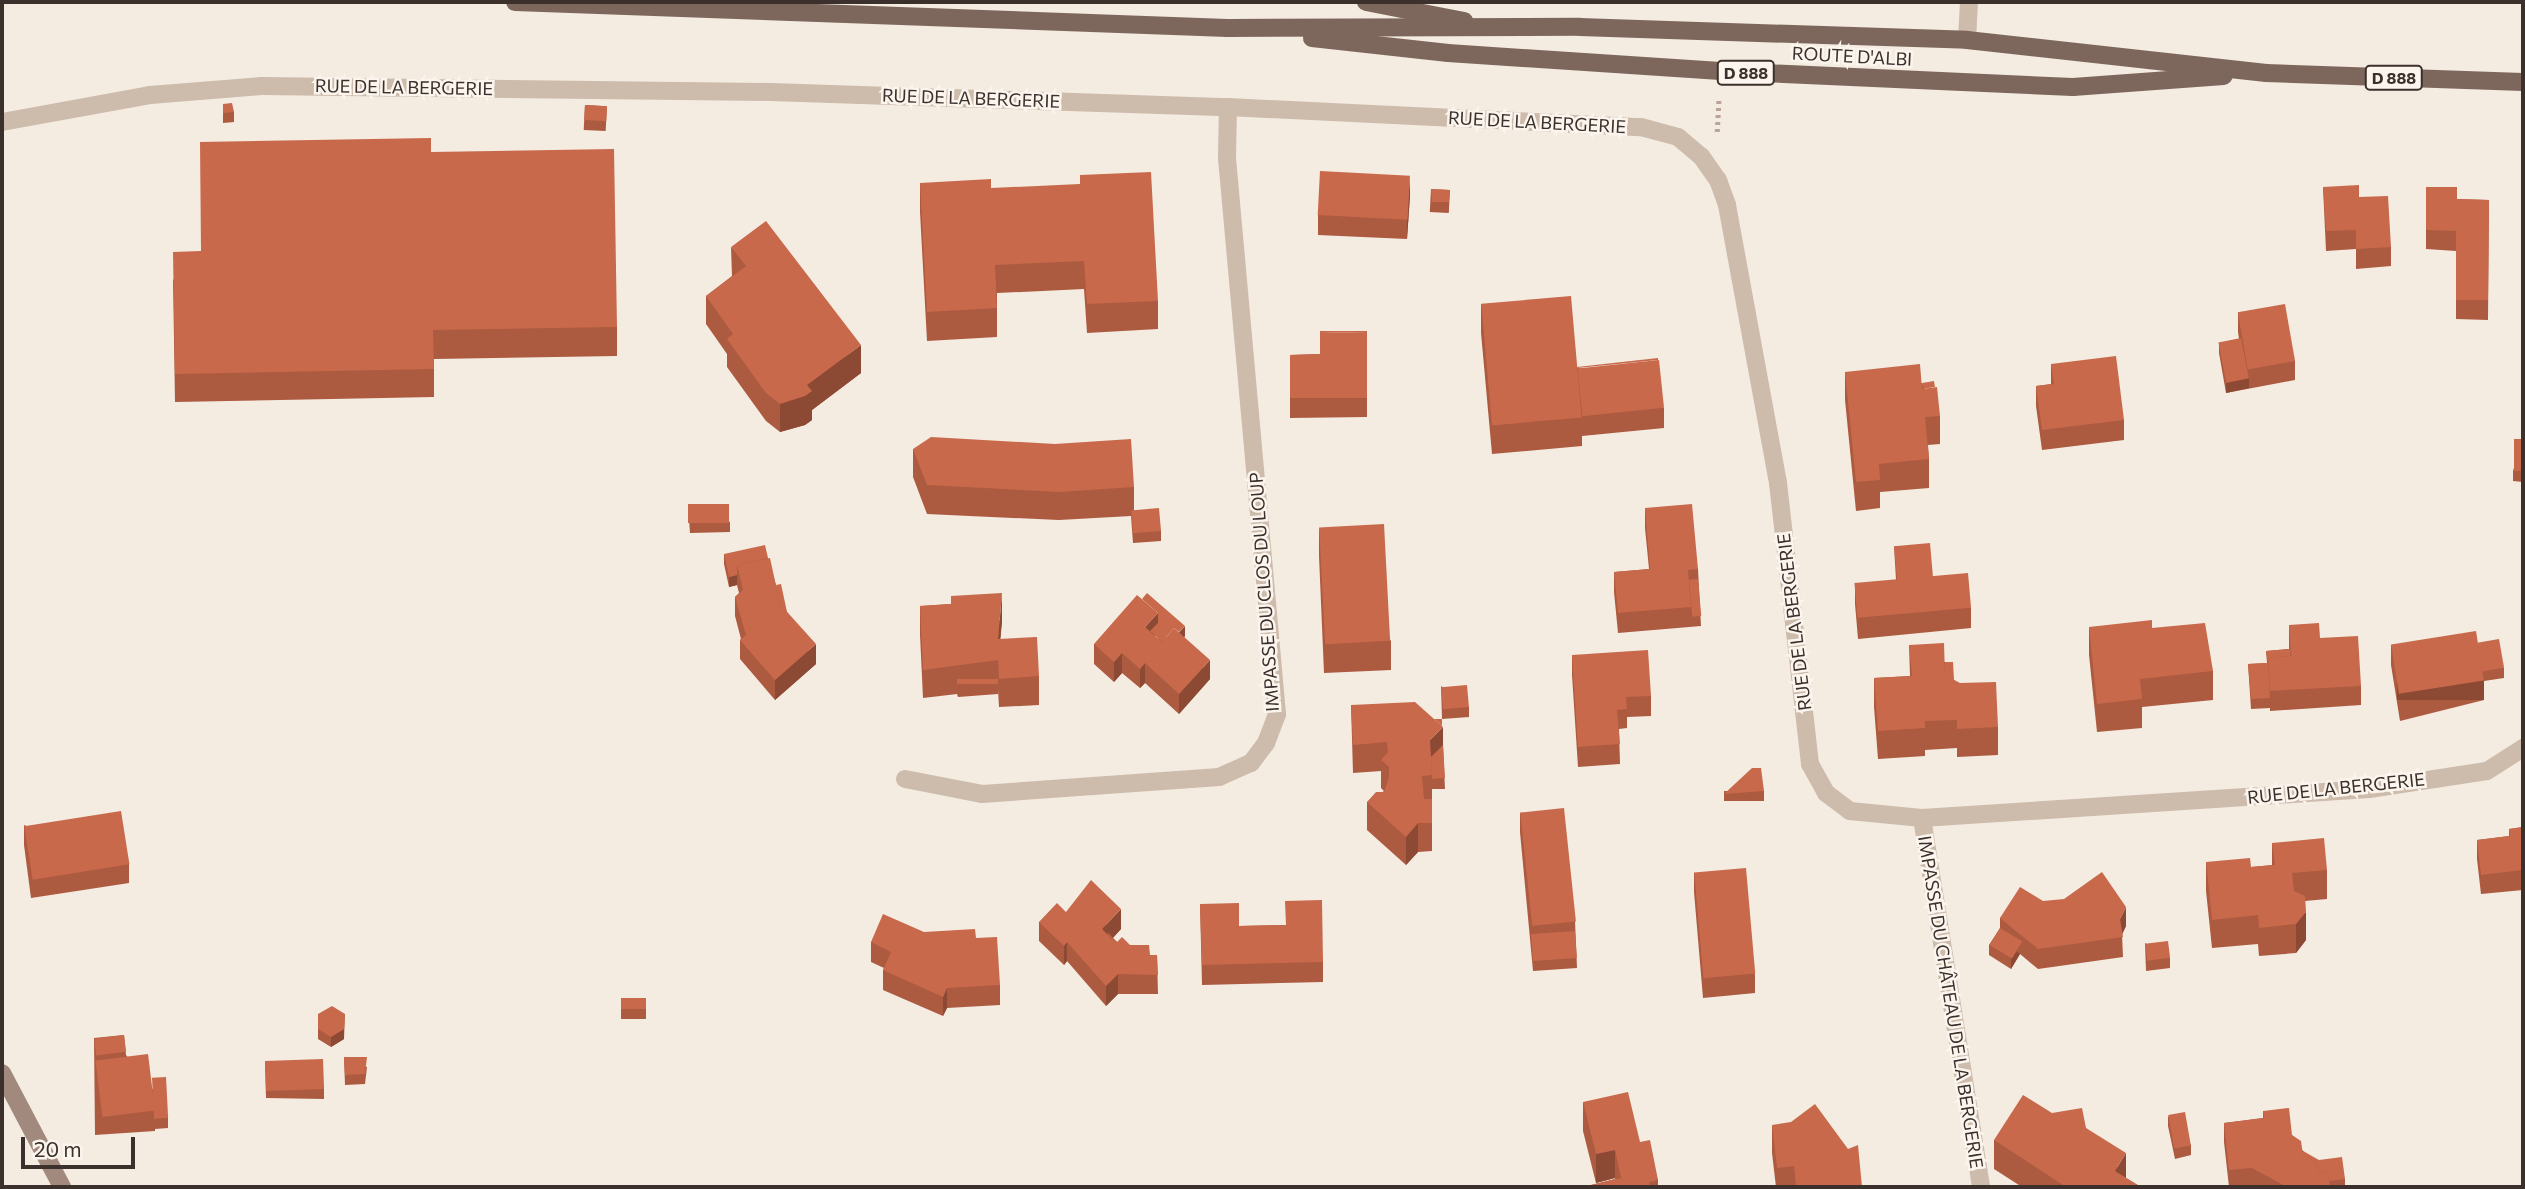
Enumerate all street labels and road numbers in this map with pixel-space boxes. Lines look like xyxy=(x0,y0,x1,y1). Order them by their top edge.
street label: ROUTE D'ALBI xyxy=(1791,42,1913,70)
road number: D 888 xyxy=(1716,60,1776,86)
road number: D 888 xyxy=(2364,66,2424,90)
street label: RUE DE LA BERGERIE xyxy=(315,75,493,99)
street label: RUE DE LA BERGERIE xyxy=(882,84,1060,112)
street label: RUE DE LA BERGERIE xyxy=(1447,107,1627,137)
street label: IMPASSE DU CLOS DU LOUP xyxy=(1245,471,1283,713)
street label: RUE DE LA BERGERIE xyxy=(1772,532,1816,712)
street label: RUE DE LA BERGERIE xyxy=(2246,768,2426,808)
street label: IMPASSE DU CHÂTEAU DE LA BERGERIE xyxy=(1914,834,1988,1170)

